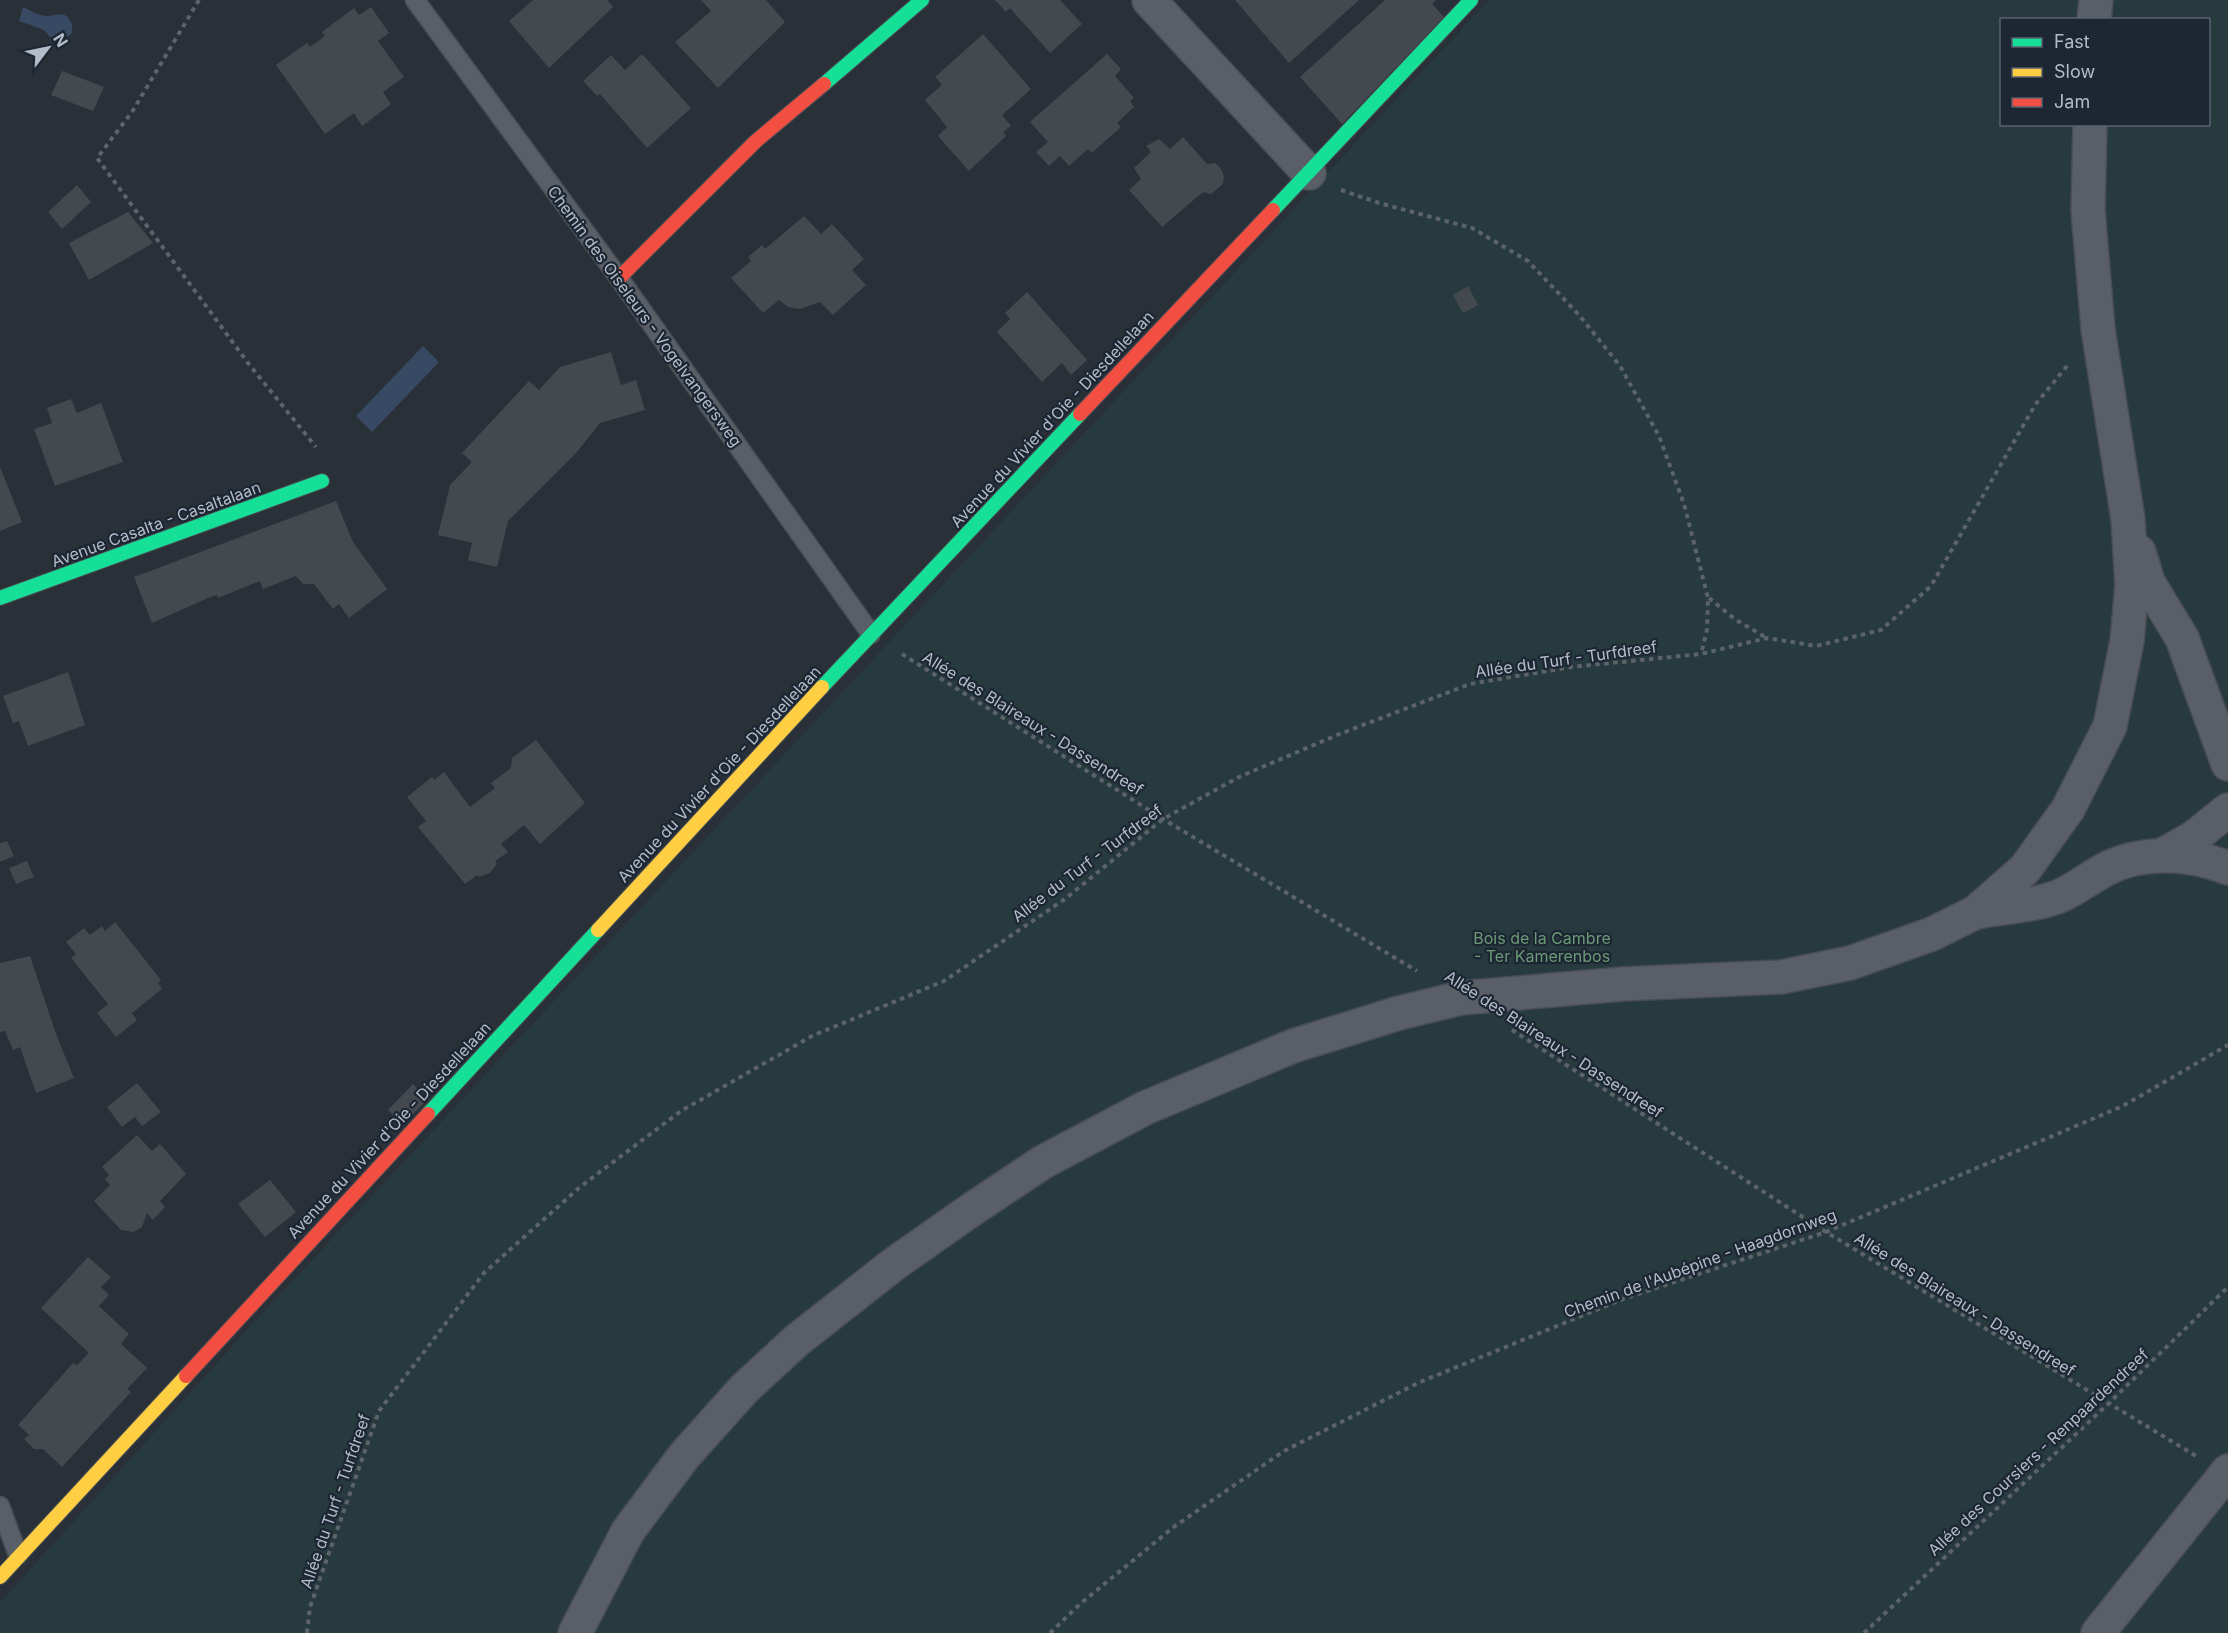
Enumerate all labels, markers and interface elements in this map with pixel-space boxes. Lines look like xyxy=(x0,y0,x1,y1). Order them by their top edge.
north arrow xyxy=(18,18,78,78)
legend xyxy=(2000,18,2210,126)
text: N xyxy=(49,30,72,51)
text: Fast xyxy=(2054,31,2090,52)
text: Slow xyxy=(2054,61,2095,82)
text: Jam xyxy=(2054,91,2090,112)
street label: Chemin des Oiseleurs - Vogelvangersweg xyxy=(544,182,746,450)
street label: Avenue du Vivier d'Oie - Diesdellelaan xyxy=(946,306,1158,532)
street label: Avenue Casalta - Casaltalaan xyxy=(49,477,263,571)
street label: Allée du Turf - Turfdreef xyxy=(1474,636,1658,682)
street label: Allée des Blaireaux - Dassendreef xyxy=(919,647,1147,799)
street label: Avenue du Vivier d'Oie - Diesdellelaan xyxy=(613,661,825,887)
street label: Allée du Turf - Turfdreef xyxy=(1008,800,1166,926)
park label: Bois de la Cambre - Ter Kamerenbos xyxy=(1473,928,1611,966)
street label: Allée des Blaireaux - Dassendreef xyxy=(1441,966,1667,1122)
street label: Avenue du Vivier d'Oie - Diesdellelaan xyxy=(283,1017,495,1243)
street label: Chemin de l'Aubépine - Haagdornweg xyxy=(1561,1204,1839,1322)
street label: Allée des Blaireaux - Dassendreef xyxy=(1851,1228,2079,1380)
street label: Allée des Coursiers - Renpaardendreef xyxy=(1923,1344,2153,1560)
street label: Allée du Turf - Turfdreef xyxy=(296,1411,374,1591)

